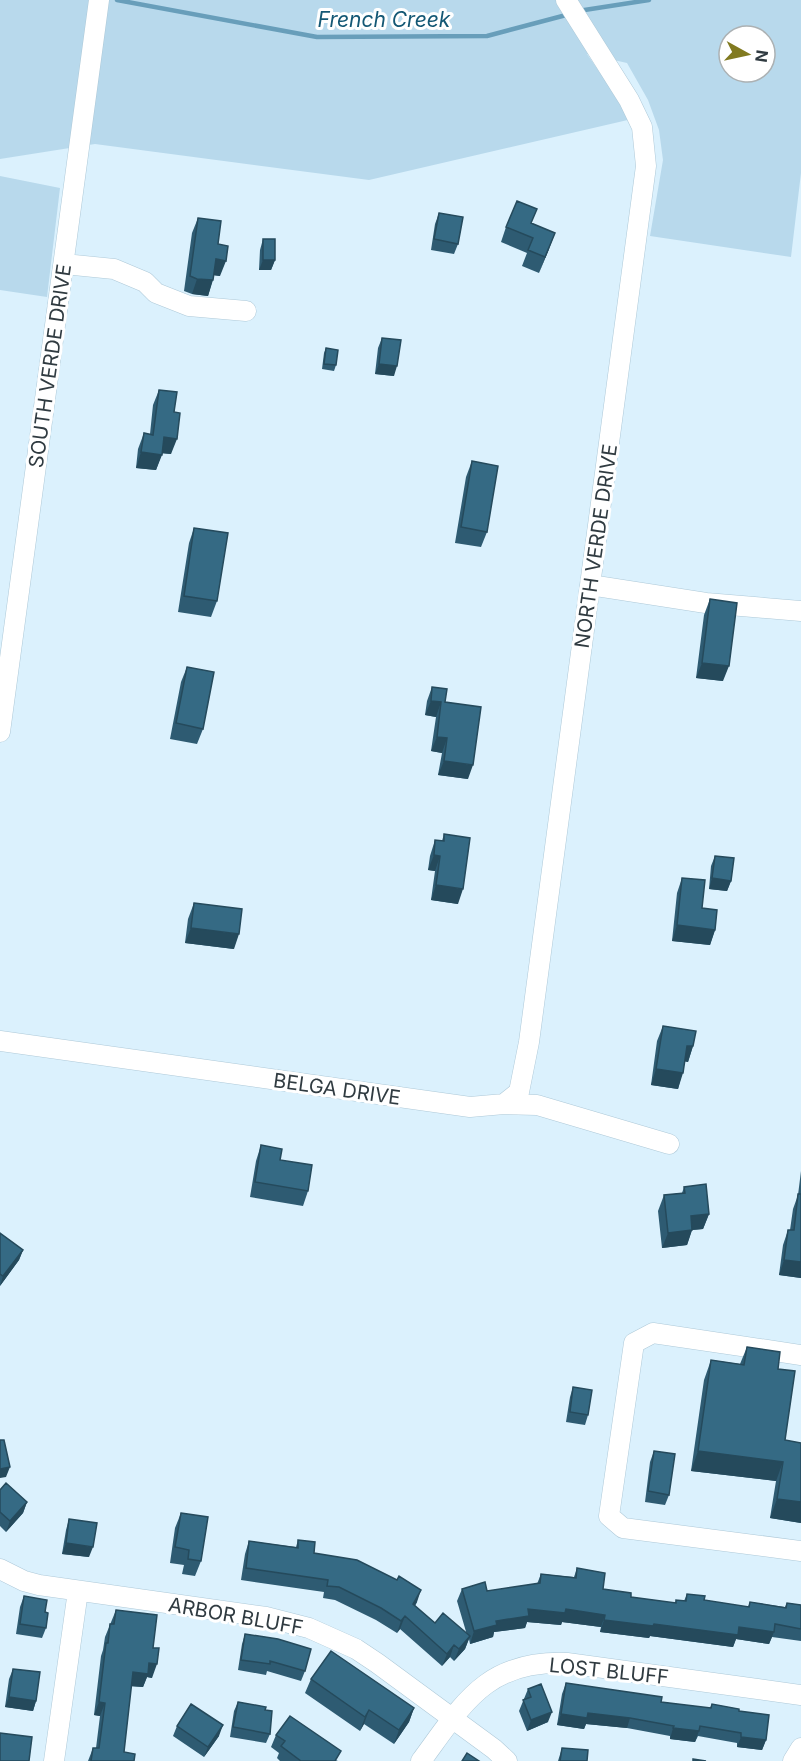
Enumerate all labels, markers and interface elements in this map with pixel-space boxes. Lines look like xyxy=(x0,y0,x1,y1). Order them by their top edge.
water label: French Creek xyxy=(318,7,451,32)
north arrow xyxy=(717,24,777,84)
text: N xyxy=(751,49,773,64)
street label: SOUTH VERDE DRIVE xyxy=(24,262,76,470)
street label: NORTH VERDE DRIVE xyxy=(570,442,622,650)
street label: BELGA DRIVE xyxy=(272,1068,402,1110)
street label: ARBOR BLUFF xyxy=(167,1592,305,1640)
street label: LOST BLUFF xyxy=(548,1653,670,1689)

